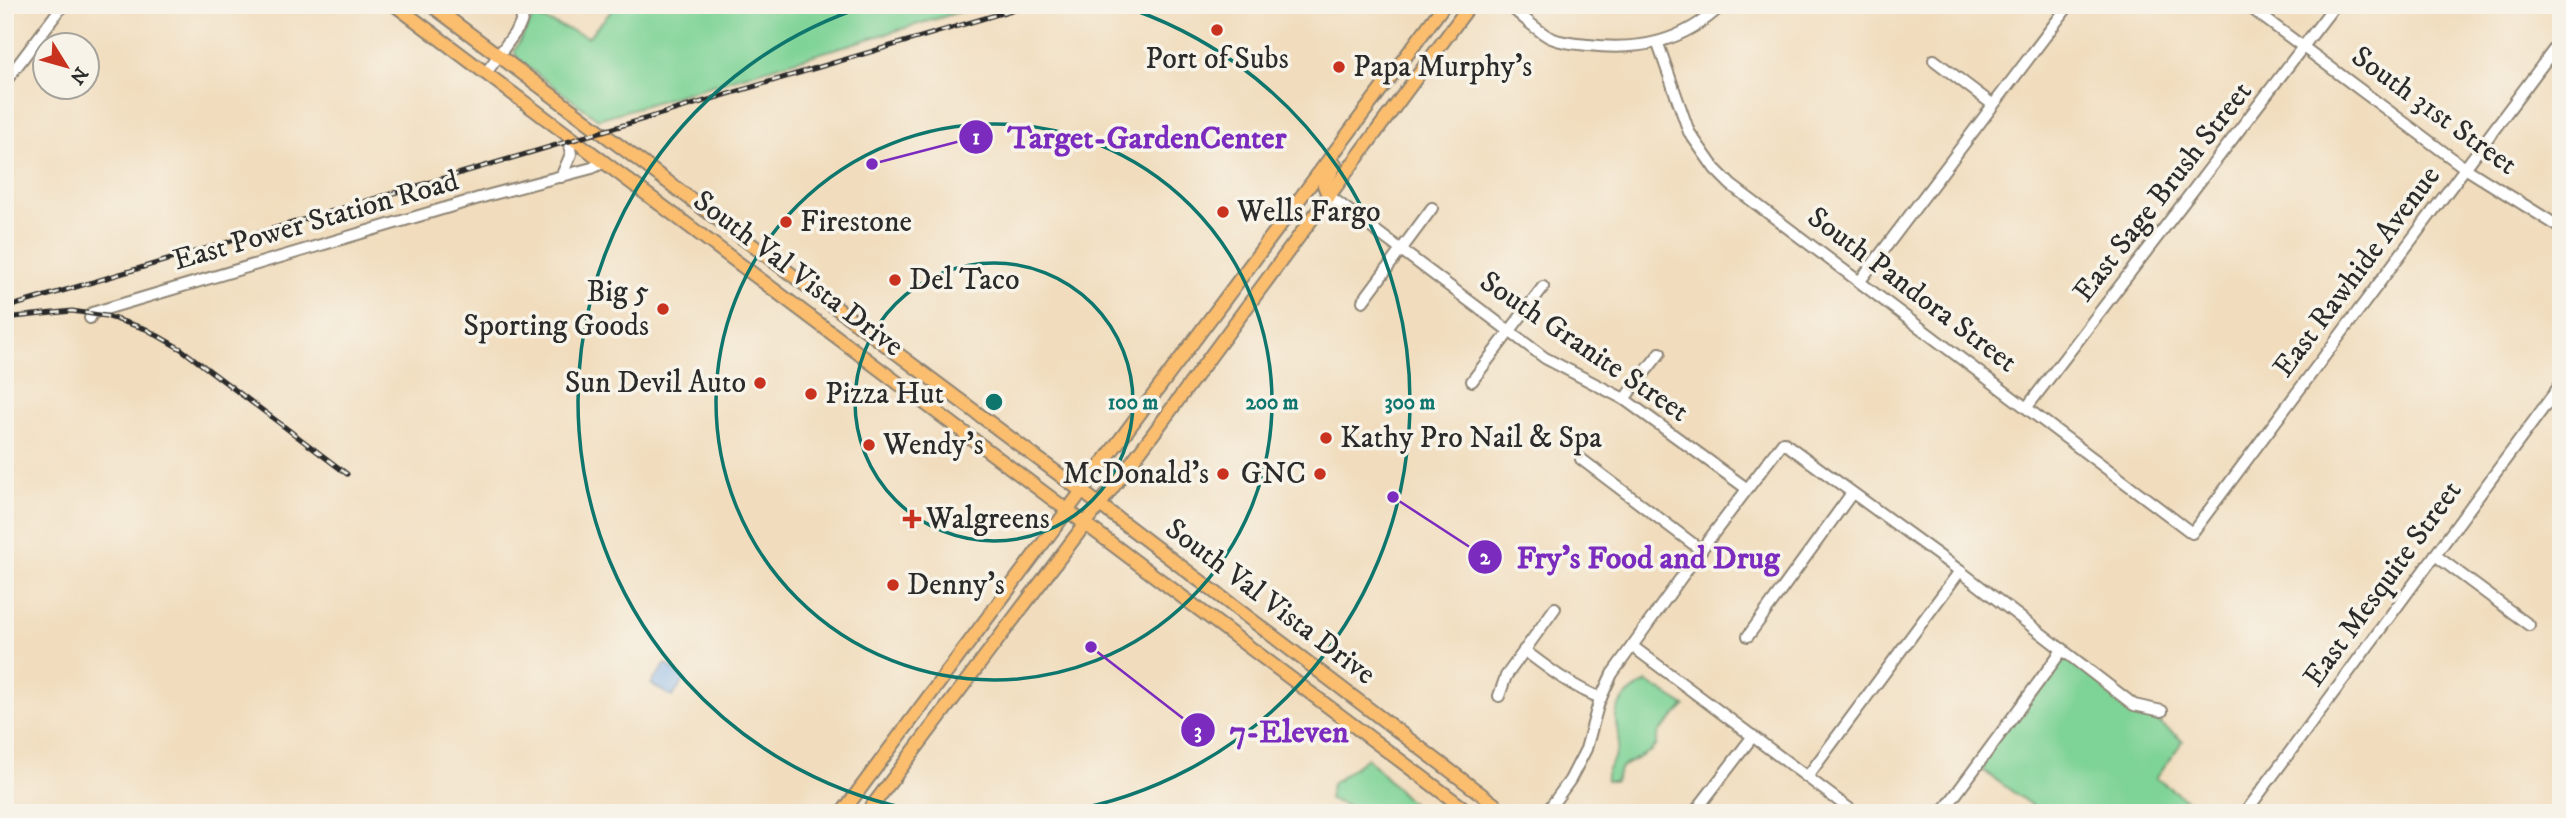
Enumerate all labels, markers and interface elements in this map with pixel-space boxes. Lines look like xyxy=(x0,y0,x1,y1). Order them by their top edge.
marker: Port of Subs xyxy=(1209,22,1225,38)
north arrow xyxy=(32,32,102,102)
street label: South 31st Street xyxy=(2344,38,2524,184)
place label: Port of Subs xyxy=(1145,41,1289,78)
place label: Papa Murphy's xyxy=(1353,49,1532,86)
marker: Papa Murphy's xyxy=(1331,59,1347,75)
text: N xyxy=(64,62,92,89)
street label: East Sage Brush Street xyxy=(2065,74,2261,310)
callout: Target-GardenCenter xyxy=(959,110,1301,163)
text: Target-GardenCenter xyxy=(1007,119,1288,159)
text: 1 xyxy=(972,125,980,151)
street label: East Rawhide Avenue xyxy=(2265,159,2449,385)
street label: East Power Station Road xyxy=(169,163,463,279)
street label: South Val Vista Drive xyxy=(685,183,911,365)
place label: Wells Fargo xyxy=(1236,194,1381,231)
street label: South Pandora Street xyxy=(1800,199,2024,381)
place label: Firestone xyxy=(800,204,912,241)
marker: Wells Fargo xyxy=(1215,204,1231,220)
marker: Firestone xyxy=(778,214,794,230)
place label: Del Taco xyxy=(909,262,1020,299)
street label: South Granite Street xyxy=(1472,263,1696,431)
marker: Del Taco xyxy=(887,272,903,288)
place label: Big 5 Sporting Goods xyxy=(463,274,649,345)
marker: Big 5 Sporting Goods xyxy=(655,301,671,317)
place label: Sun Devil Auto xyxy=(565,365,746,402)
marker: Sun Devil Auto xyxy=(752,375,768,391)
place label: Pizza Hut xyxy=(825,376,944,413)
marker: Pizza Hut xyxy=(803,386,819,402)
centre of rings xyxy=(982,390,1006,414)
text: 100 m xyxy=(1108,390,1158,416)
text: 200 m xyxy=(1245,390,1299,416)
text: 300 m xyxy=(1385,390,1436,416)
place label: Kathy Pro Nail & Spa xyxy=(1340,420,1602,457)
place label: Wendy's xyxy=(882,427,984,464)
marker: Kathy Pro Nail & Spa xyxy=(1318,430,1334,446)
marker: Wendy's xyxy=(861,437,877,453)
place label: McDonald's xyxy=(1062,456,1209,493)
place label: GNC xyxy=(1241,456,1306,493)
marker: McDonald's xyxy=(1215,466,1231,482)
marker: GNC xyxy=(1312,466,1328,482)
street label: East Mesquite Street xyxy=(2296,474,2470,694)
place label: Walgreens xyxy=(925,501,1050,538)
marker: Walgreens xyxy=(904,511,920,527)
street label: South Val Vista Drive xyxy=(1157,511,1383,693)
callout: Fry's Food and Drug xyxy=(1468,530,1794,583)
text: Fry's Food and Drug xyxy=(1516,539,1781,579)
text: 2 xyxy=(1480,545,1491,571)
place label: Denny's xyxy=(907,567,1005,604)
marker: Denny's xyxy=(885,577,901,593)
callout: 7-Eleven xyxy=(1180,704,1362,757)
text: 7-Eleven xyxy=(1229,713,1349,753)
text: 3 xyxy=(1194,719,1202,745)

